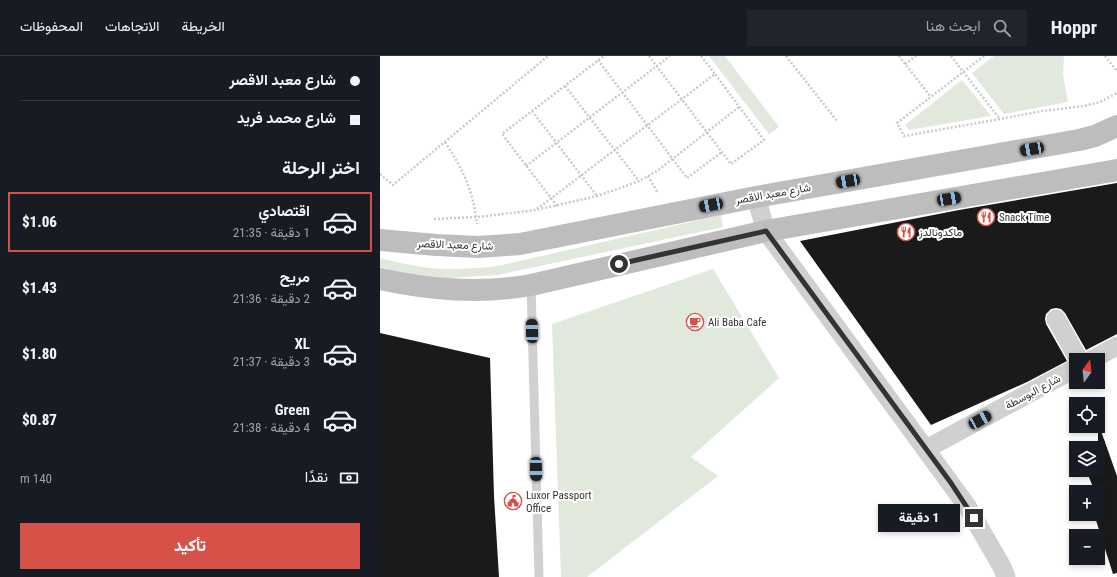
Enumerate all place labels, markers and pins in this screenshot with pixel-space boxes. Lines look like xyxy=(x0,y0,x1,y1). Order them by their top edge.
restaurant icon: Snack Time xyxy=(976,207,996,227)
place label: Snack Time xyxy=(999,211,1049,224)
restaurant icon: ماكدونالدز xyxy=(896,222,916,242)
place label: ماكدونالدز xyxy=(918,226,962,239)
cafe icon: Ali Baba Cafe xyxy=(685,312,705,332)
place label: Ali Baba Cafe xyxy=(708,316,766,329)
place label: Luxor Passport Office xyxy=(526,489,592,515)
public building icon: Luxor Passport Office xyxy=(503,491,523,511)

